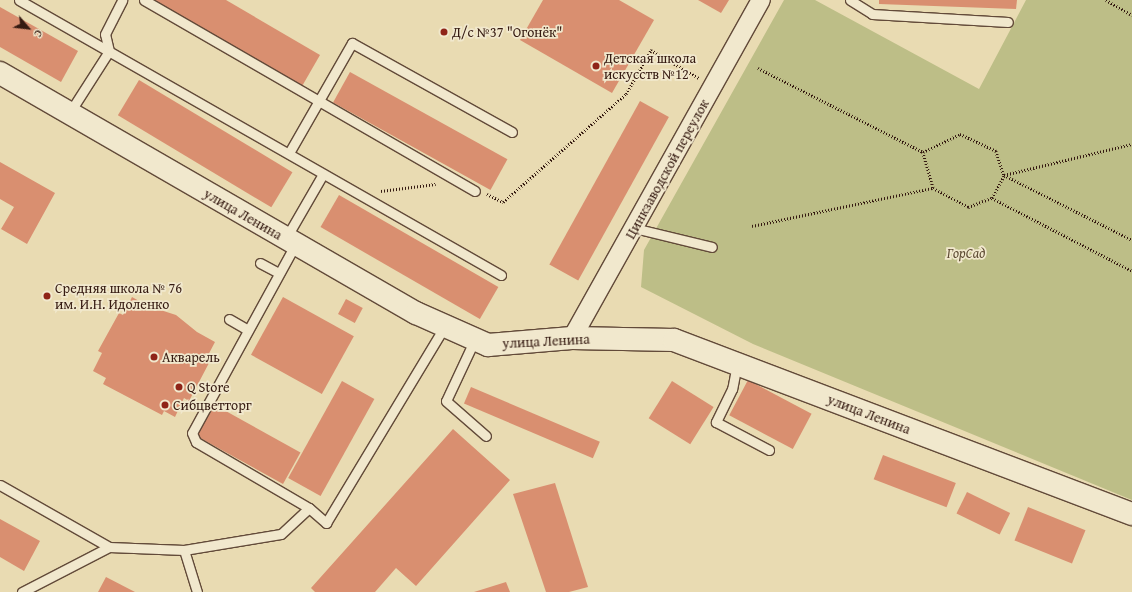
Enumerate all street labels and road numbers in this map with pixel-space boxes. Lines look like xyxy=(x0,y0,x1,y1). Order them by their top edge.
street label: Цинкзаводской переулок xyxy=(622,96,712,242)
street label: улица Ленина xyxy=(201,185,285,243)
street label: улица Ленина xyxy=(502,330,590,352)
street label: улица Ленина xyxy=(825,390,913,438)

